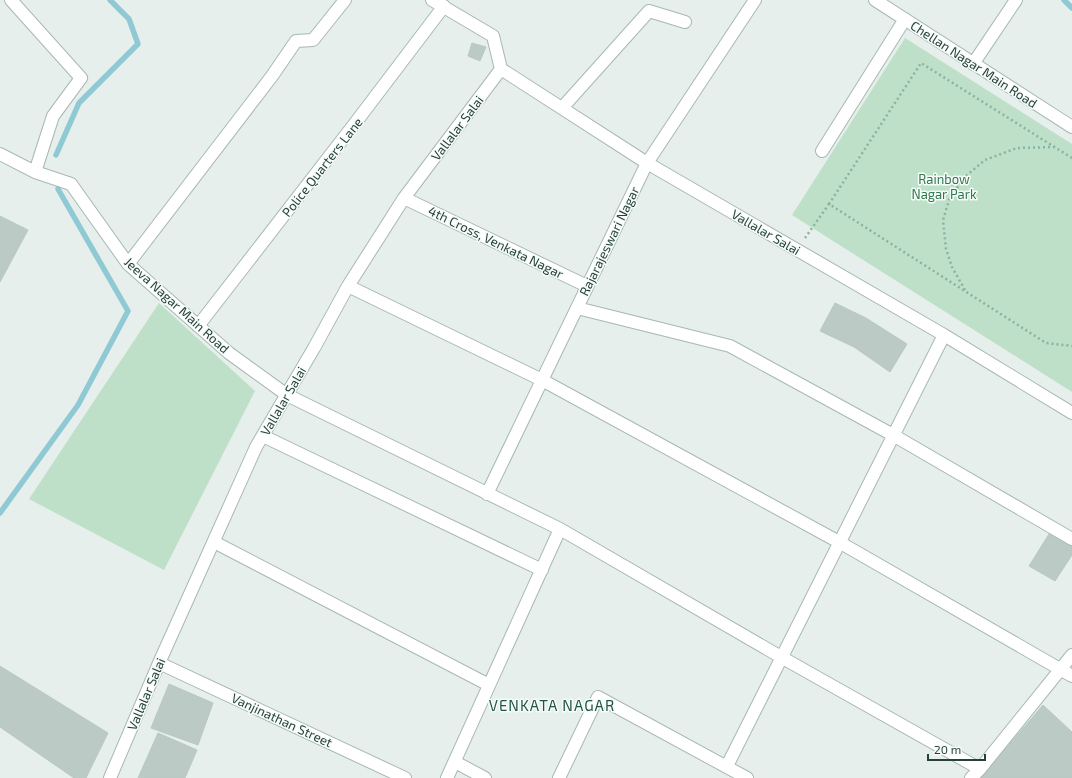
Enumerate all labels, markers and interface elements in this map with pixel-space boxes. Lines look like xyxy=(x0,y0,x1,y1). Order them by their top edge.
street label: Chellan Nagar Main Road xyxy=(908,17,1040,111)
street label: Vallalar Salai xyxy=(427,92,487,164)
street label: Police Quarters Lane xyxy=(278,114,366,220)
park label: Rainbow Nagar Park xyxy=(911,171,977,202)
street label: Rajarajeswari Nagar xyxy=(576,184,642,298)
street label: 4th Cross, Venkata Nagar xyxy=(426,202,566,282)
street label: Vallalar Salai xyxy=(729,206,803,258)
street label: Jeeva Nagar Main Road xyxy=(121,254,233,356)
street label: Vallalar Salai xyxy=(257,364,309,438)
street label: Vallalar Salai xyxy=(124,655,168,733)
street label: Vanjinathan Street xyxy=(229,690,335,750)
district label: VENKATA NAGAR xyxy=(489,696,615,714)
scale bar xyxy=(928,736,985,762)
text: 20 m xyxy=(934,742,961,756)

